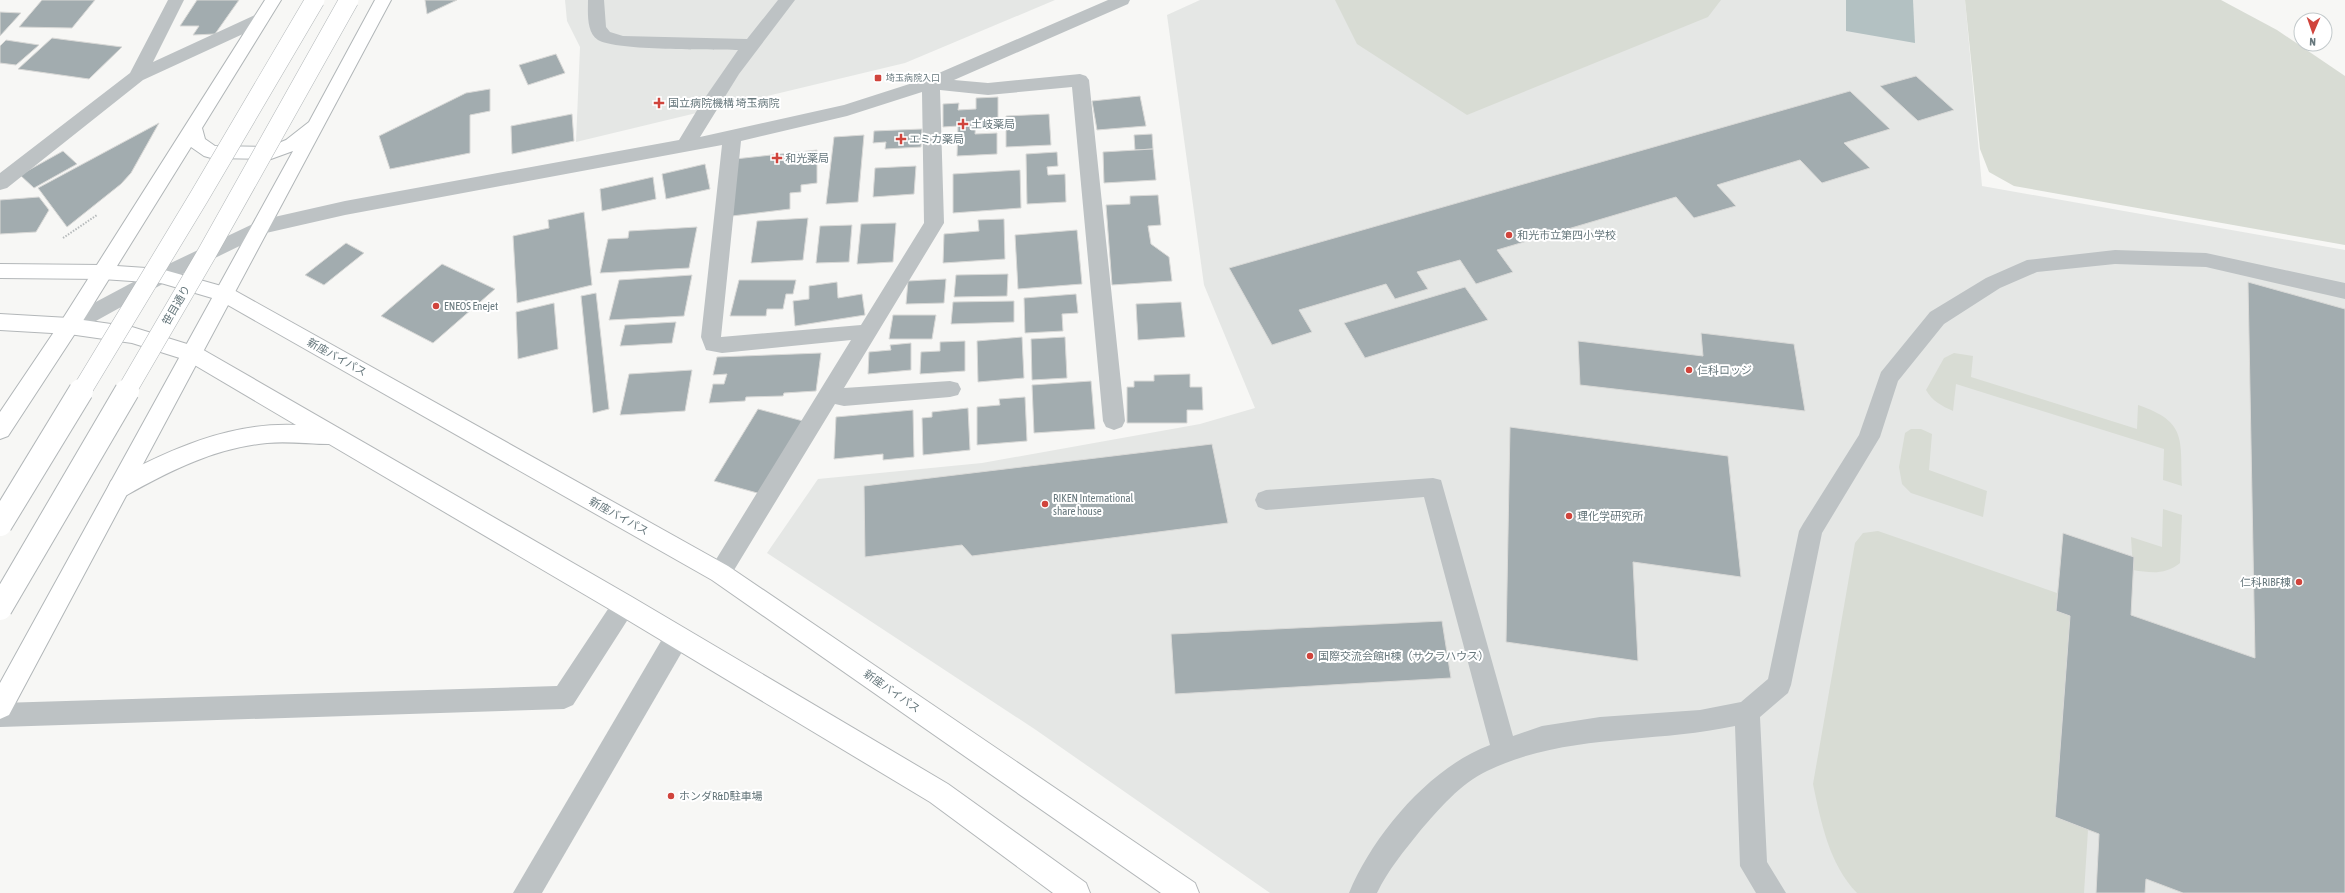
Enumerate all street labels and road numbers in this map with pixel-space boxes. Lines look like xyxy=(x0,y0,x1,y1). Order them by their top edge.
street label: 笹目通り xyxy=(160,283,192,327)
street label: 新座バイパス xyxy=(305,336,369,378)
street label: 新座バイパス xyxy=(587,495,651,537)
street label: 新座バイパス xyxy=(862,667,922,715)

